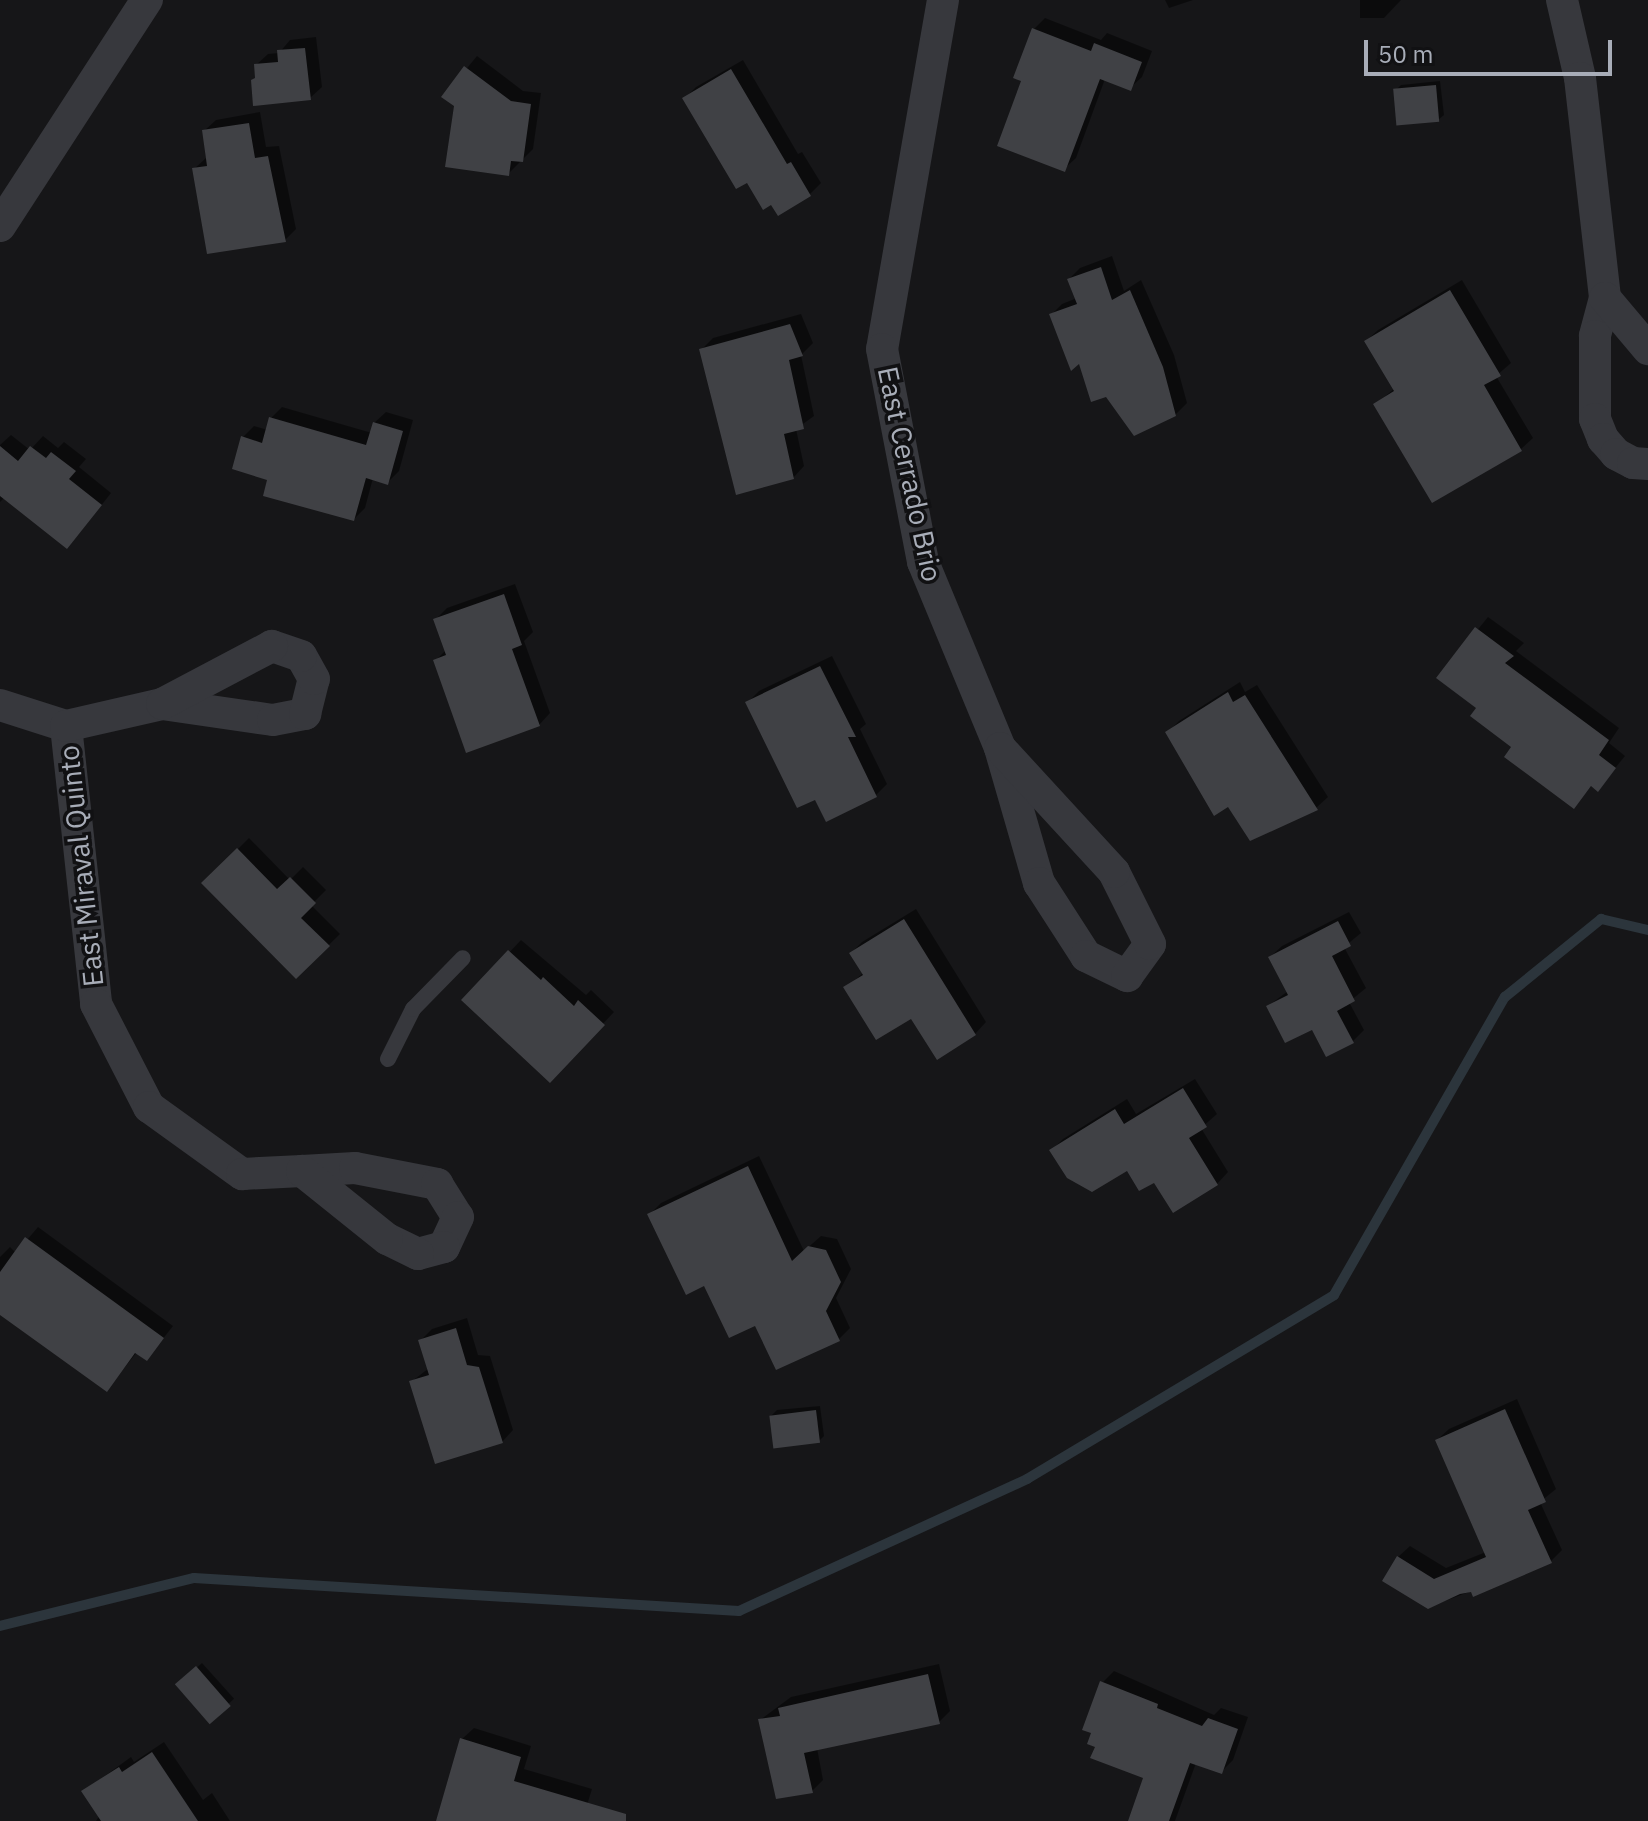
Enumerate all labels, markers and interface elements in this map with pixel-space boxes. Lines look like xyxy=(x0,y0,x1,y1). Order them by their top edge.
scale bar xyxy=(1368,24,1616,74)
text: 50 m xyxy=(1378,38,1433,70)
street label: East Cerrado Brio xyxy=(871,363,949,585)
street label: East Miraval Quinto xyxy=(52,744,110,988)

